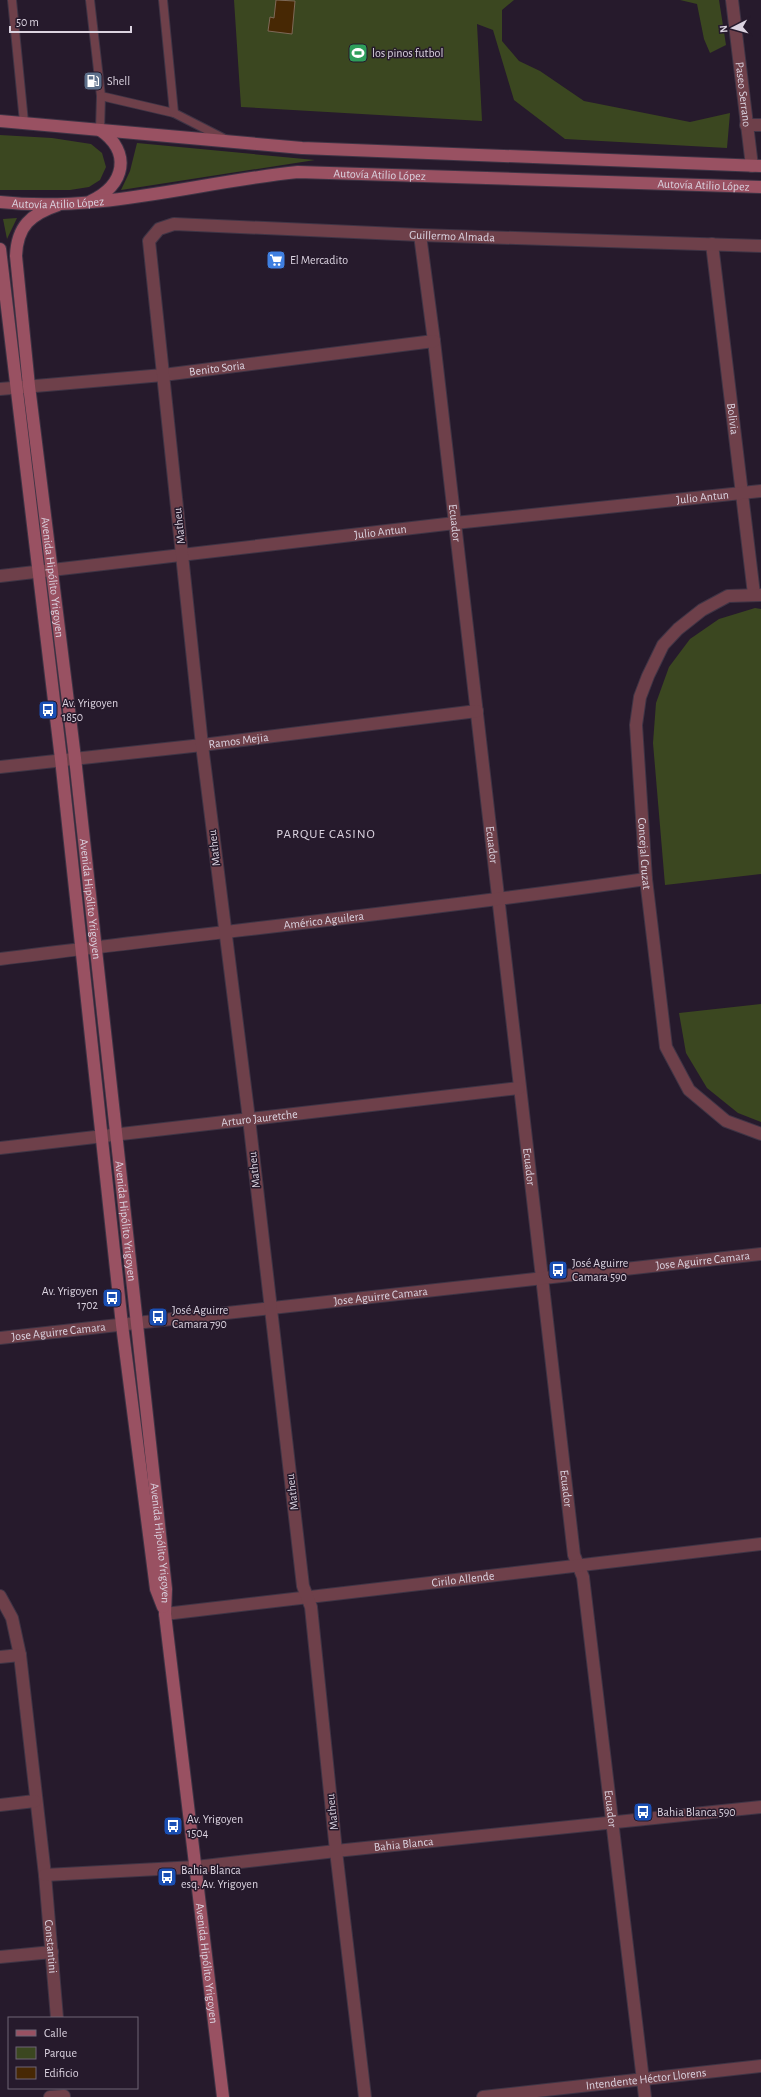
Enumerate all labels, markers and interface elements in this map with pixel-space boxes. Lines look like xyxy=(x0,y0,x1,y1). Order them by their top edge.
scale bar xyxy=(10,8,131,34)
north arrow xyxy=(713,8,753,48)
text: 50 m xyxy=(16,16,39,28)
text: N xyxy=(718,25,729,33)
sports icon: los pinos futbol xyxy=(347,42,369,64)
place label: los pinos futbol xyxy=(372,47,443,59)
street label: Paseo Serrano xyxy=(733,61,753,128)
fuel station icon: Shell xyxy=(82,70,104,92)
place label: Shell xyxy=(107,75,130,87)
street label: Autovía Atilio López xyxy=(333,167,426,182)
street label: Autovía Atilio López xyxy=(657,178,750,193)
street label: Autovía Atilio López xyxy=(11,195,105,210)
street label: Guillermo Almada xyxy=(409,229,495,243)
supermarket icon: El Mercadito xyxy=(265,249,287,271)
place label: El Mercadito xyxy=(290,254,348,266)
street label: Benito Soria xyxy=(188,359,246,378)
street label: Bolivia xyxy=(725,402,741,436)
street label: Julio Antun xyxy=(676,488,729,506)
street label: Ecuador xyxy=(447,503,463,542)
street label: Matheu xyxy=(171,507,187,545)
street label: Avenida Hipólito Yrigoyen xyxy=(39,516,66,638)
street label: Julio Antun xyxy=(354,523,407,541)
place label: Av. Yrigoyen 1850 xyxy=(62,697,118,723)
bus stop icon: Av. Yrigoyen 1850 xyxy=(37,699,59,721)
street label: Ramos Mejia xyxy=(208,731,270,750)
street label: Concejal Cruzat xyxy=(636,817,653,890)
street label: Ecuador xyxy=(484,825,500,864)
district label: PARQUE CASINO xyxy=(276,828,376,841)
street label: Matheu xyxy=(206,829,222,867)
street label: Avenida Hipólito Yrigoyen xyxy=(78,838,103,960)
street label: Américo Aguilera xyxy=(283,910,365,931)
street label: Arturo Jauretche xyxy=(220,1108,298,1128)
street label: Ecuador xyxy=(521,1147,537,1186)
street label: Matheu xyxy=(246,1151,262,1189)
street label: Avenida Hipólito Yrigoyen xyxy=(113,1160,138,1282)
street label: Jose Aguirre Camara xyxy=(655,1249,751,1272)
place label: José Aguirre Camara 590 xyxy=(572,1257,628,1283)
bus stop icon: José Aguirre Camara 590 xyxy=(547,1259,569,1281)
place label: Av. Yrigoyen 1702 xyxy=(42,1285,99,1311)
street label: Jose Aguirre Camara xyxy=(333,1285,429,1307)
bus stop icon: Av. Yrigoyen 1702 xyxy=(101,1287,123,1309)
place label: José Aguirre Camara 790 xyxy=(172,1304,228,1330)
bus stop icon: José Aguirre Camara 790 xyxy=(147,1306,169,1328)
street label: Jose Aguirre Camara xyxy=(11,1320,107,1343)
street label: Ecuador xyxy=(558,1469,574,1508)
street label: Matheu xyxy=(284,1473,300,1511)
street label: Avenida Hipólito Yrigoyen xyxy=(148,1482,172,1604)
street label: Cirilo Allende xyxy=(431,1569,495,1589)
street label: Ecuador xyxy=(602,1789,619,1828)
street label: Matheu xyxy=(324,1793,340,1831)
bus stop icon: Bahia Blanca 590 xyxy=(632,1801,654,1823)
place label: Bahia Blanca 590 xyxy=(657,1806,736,1818)
place label: Av. Yrigoyen 1504 xyxy=(187,1813,243,1839)
bus stop icon: Av. Yrigoyen 1504 xyxy=(162,1815,184,1837)
street label: Bahia Blanca xyxy=(373,1835,434,1853)
place label: Bahia Blanca esq. Av. Yrigoyen xyxy=(181,1864,258,1891)
bus stop icon: Bahia Blanca esq. Av. Yrigoyen xyxy=(156,1866,178,1888)
street label: Avenida Hipólito Yrigoyen xyxy=(194,1902,220,2024)
street label: Constantini xyxy=(43,1919,59,1974)
legend xyxy=(8,2017,138,2089)
text: Calle xyxy=(44,2027,67,2039)
text: Parque xyxy=(44,2047,77,2059)
street label: Intendente Héctor Llorens xyxy=(585,2066,707,2092)
text: Edificio xyxy=(44,2067,79,2079)

